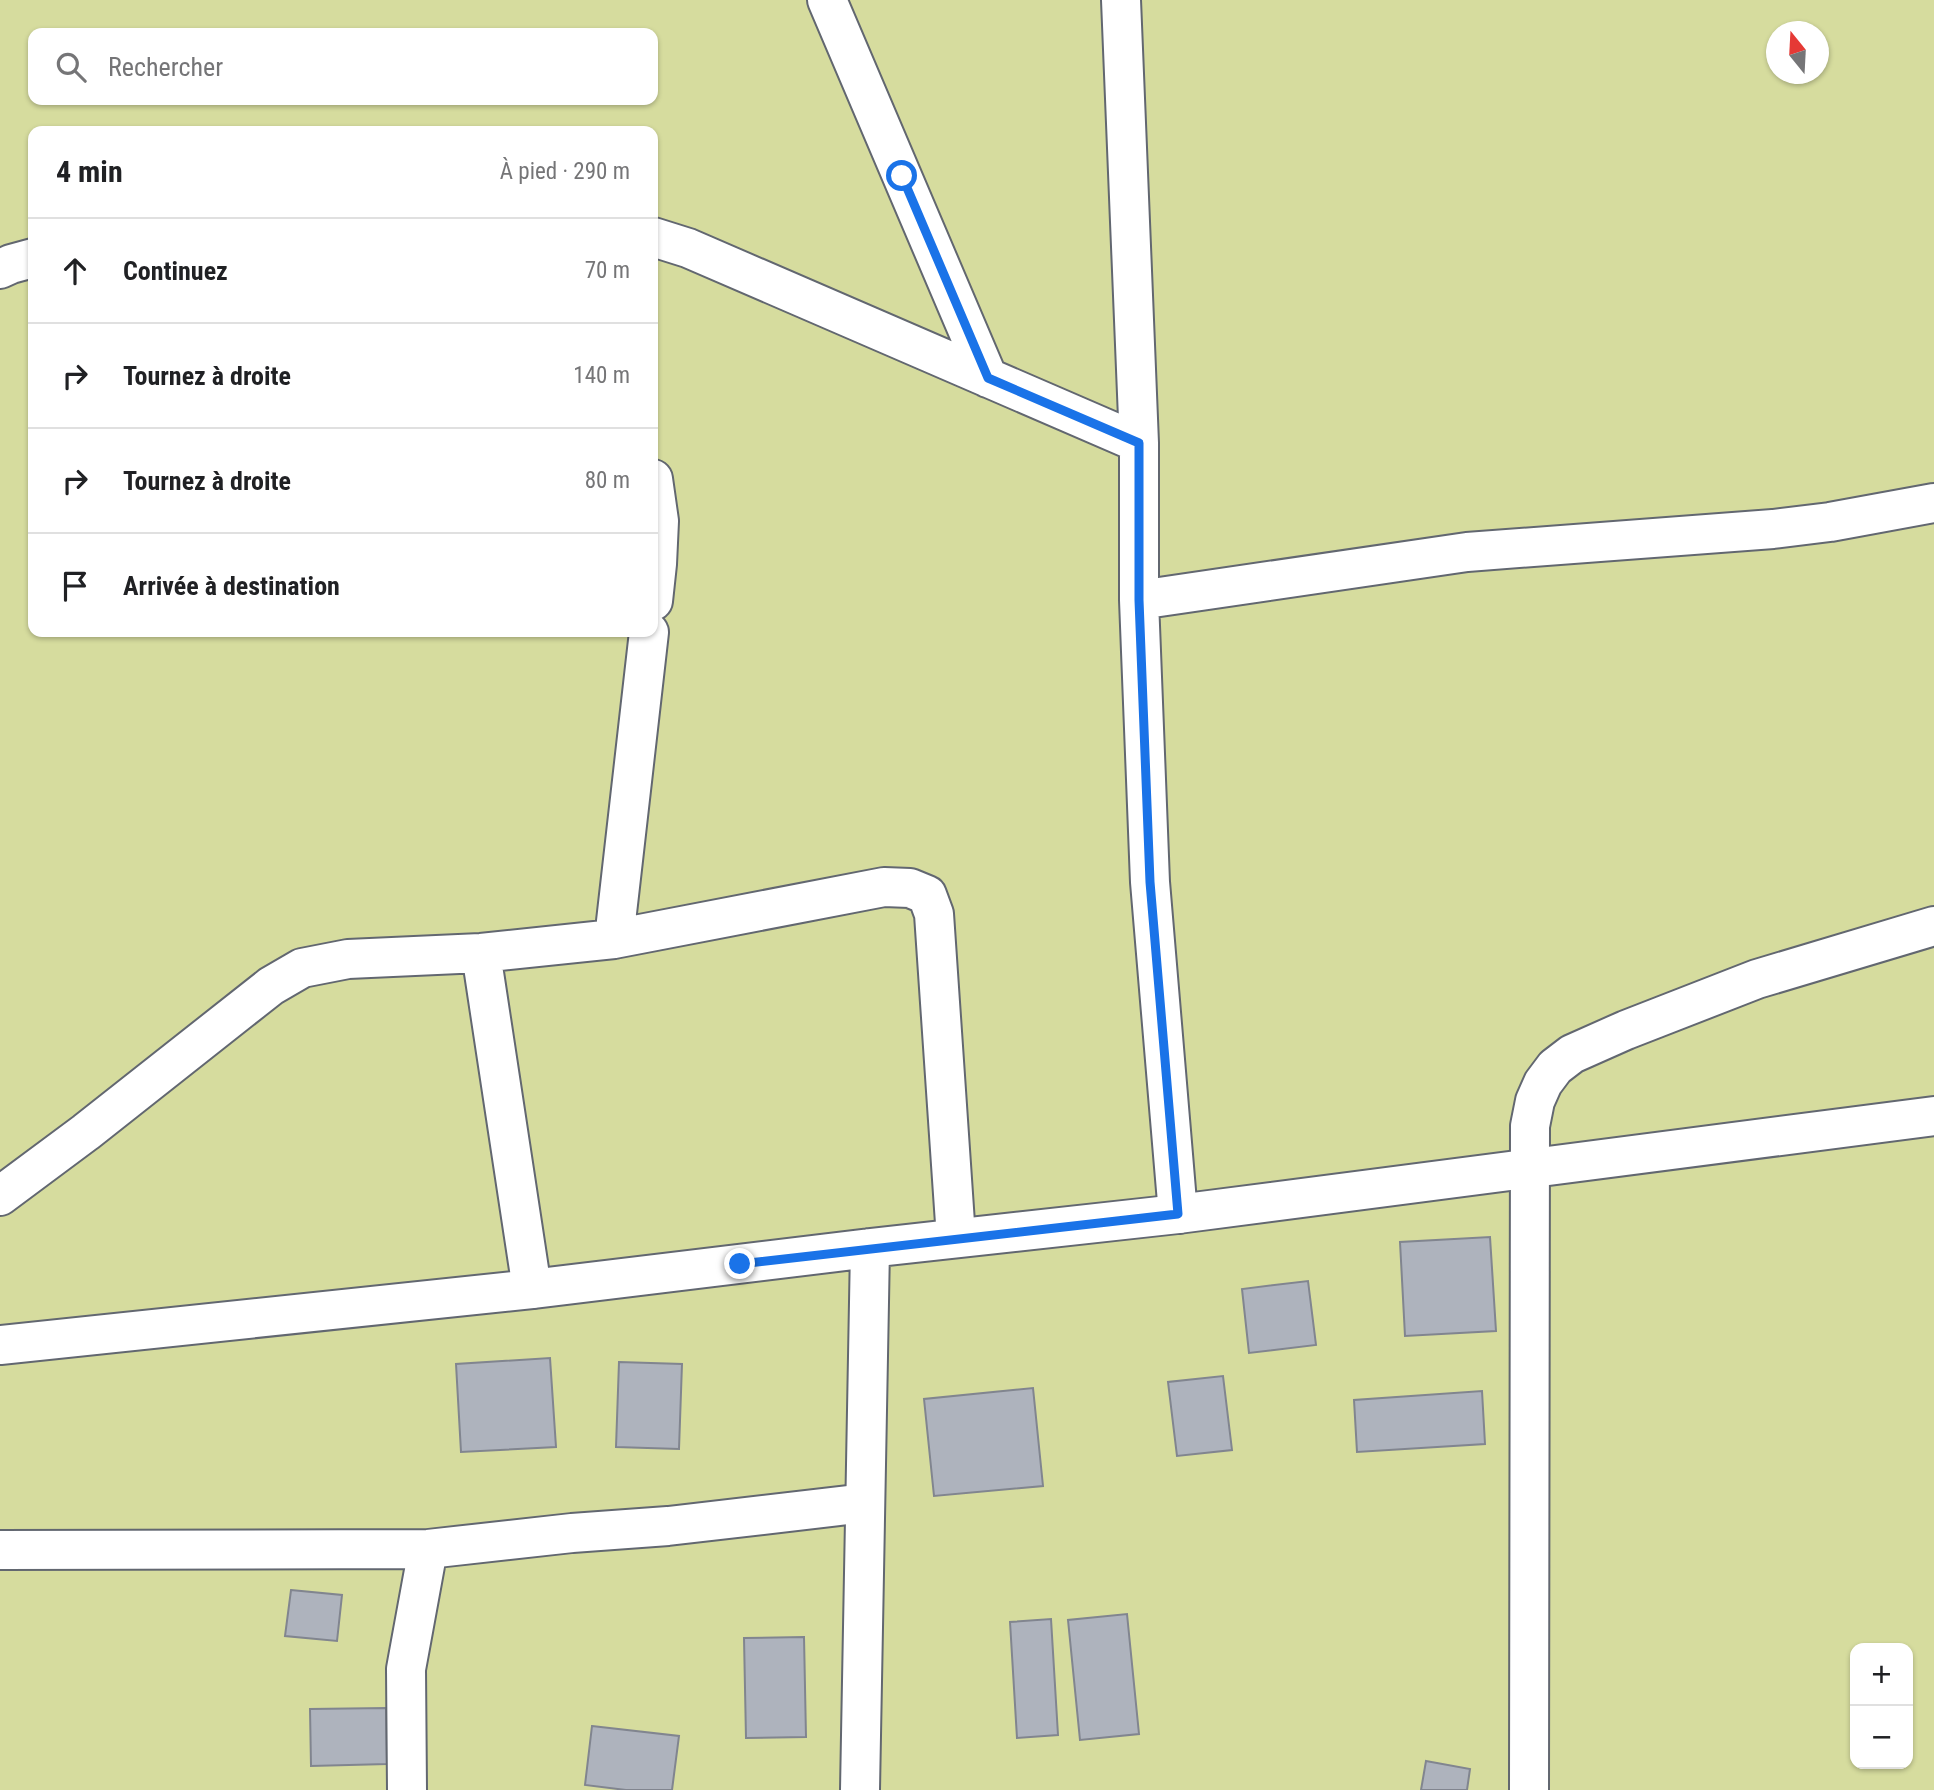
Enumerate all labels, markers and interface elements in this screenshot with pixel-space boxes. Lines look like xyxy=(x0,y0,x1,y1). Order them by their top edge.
north arrow xyxy=(1766,21,1829,84)
search box xyxy=(28,28,658,105)
icon: search xyxy=(52,48,90,86)
text: Rechercher xyxy=(108,52,223,82)
text: 4 min xyxy=(56,154,123,189)
text: À pied · 290 m xyxy=(500,158,630,185)
route start xyxy=(886,160,917,191)
icon: ahead xyxy=(56,252,94,290)
text: Continuez xyxy=(123,256,228,286)
text: 70 m xyxy=(585,257,630,284)
icon: right xyxy=(56,357,94,395)
text: Tournez à droite xyxy=(123,361,291,391)
text: 140 m xyxy=(573,362,630,389)
icon: right xyxy=(56,462,94,500)
text: Tournez à droite xyxy=(123,466,291,496)
text: 80 m xyxy=(585,467,630,494)
icon: arrive xyxy=(56,567,94,605)
text: Arrivée à destination xyxy=(123,571,340,601)
route end xyxy=(724,1248,755,1279)
map controls xyxy=(1850,1643,1913,1769)
button: + xyxy=(1850,1643,1913,1706)
button: − xyxy=(1850,1706,1913,1769)

